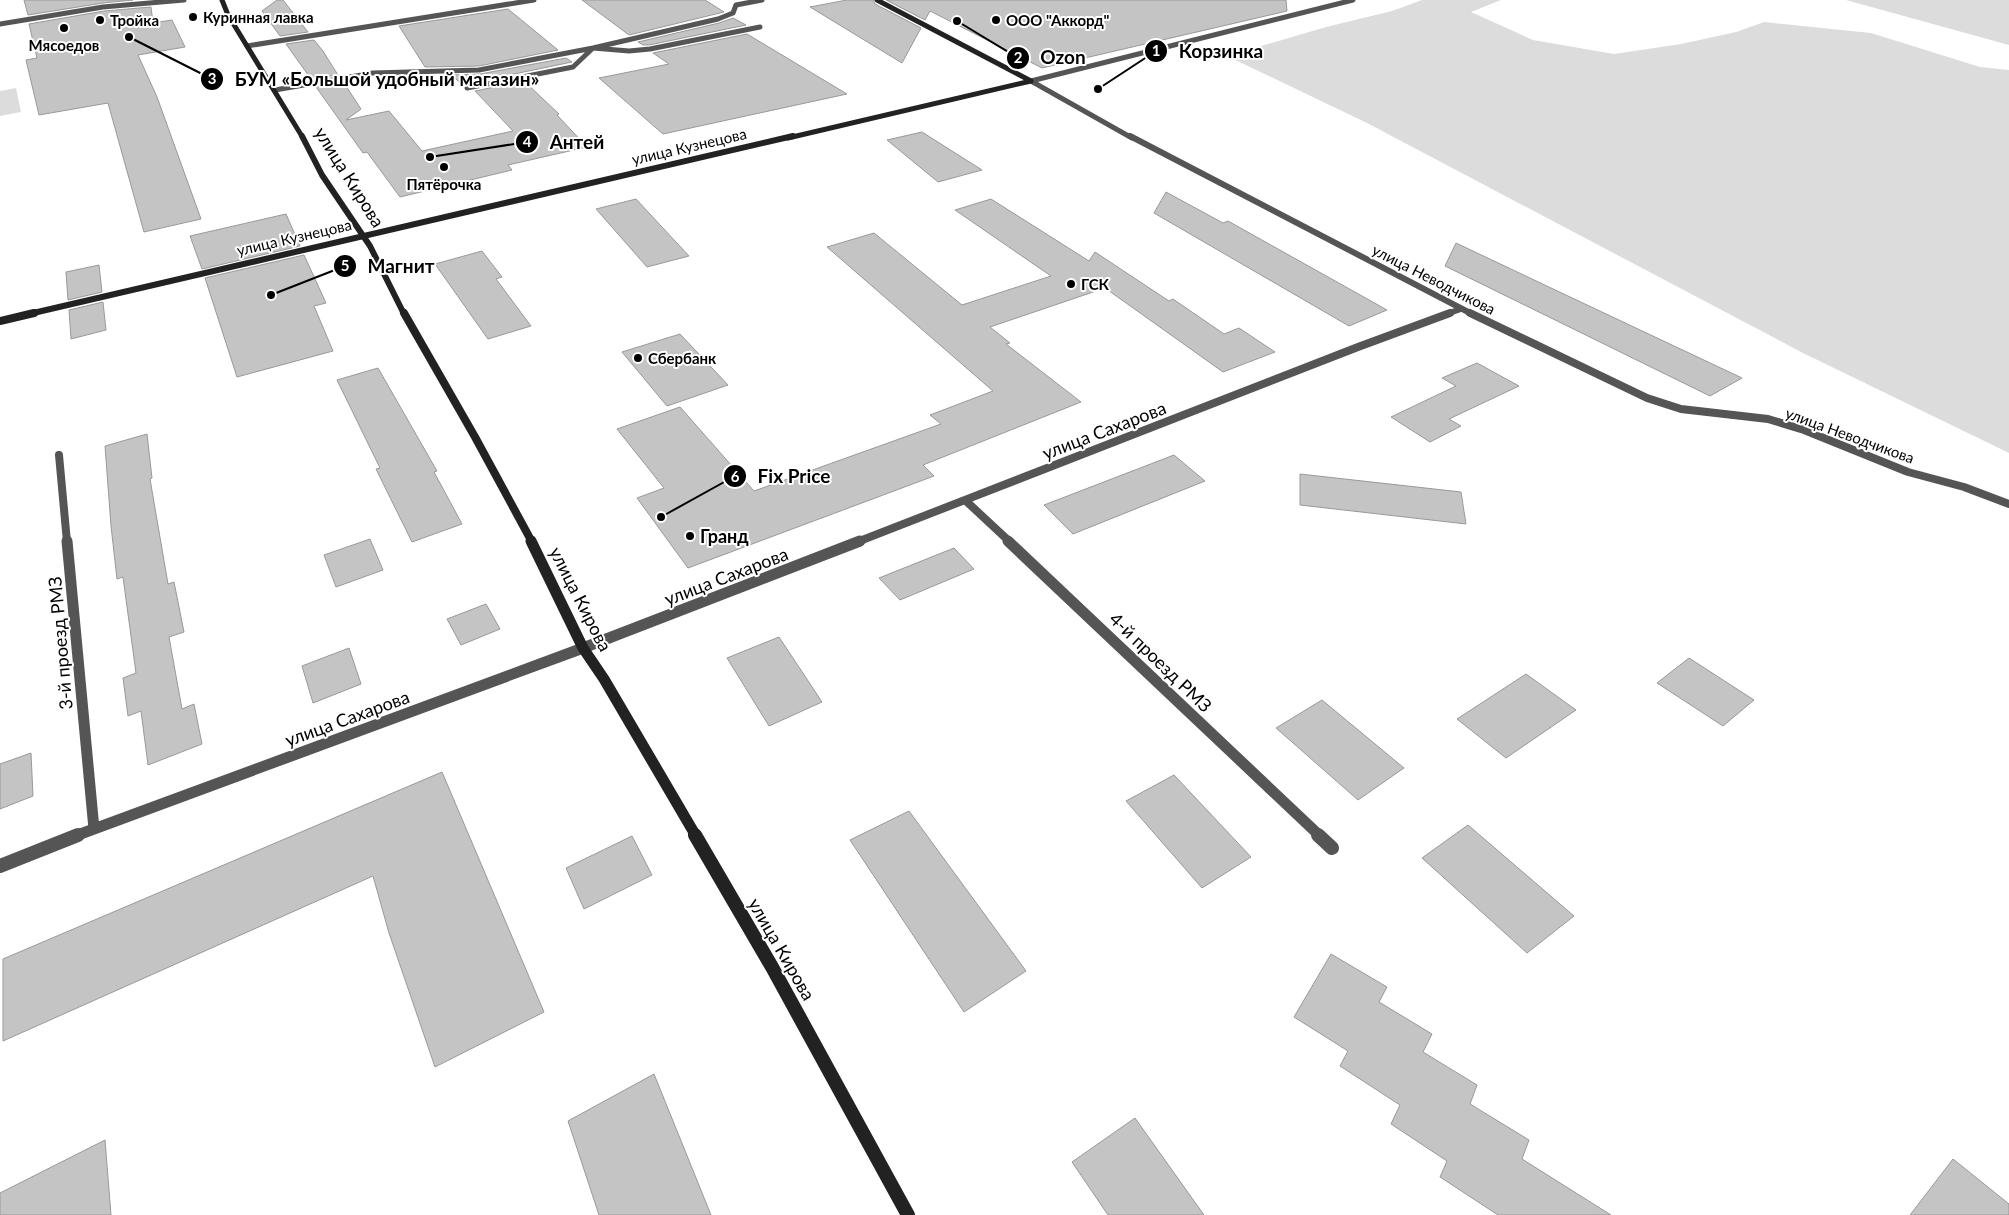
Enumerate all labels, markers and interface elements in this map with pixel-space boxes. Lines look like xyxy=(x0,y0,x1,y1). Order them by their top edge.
place label: Куринная лавка xyxy=(203,8,314,26)
place label: Тройка xyxy=(110,11,159,29)
marker: Куринная лавка xyxy=(187,11,199,23)
place label: ООО "Аккорд" xyxy=(1006,11,1110,29)
marker: Тройка xyxy=(94,14,106,26)
marker: ООО "Аккорд" xyxy=(990,14,1002,26)
marker: Мясоедов xyxy=(58,22,70,34)
callout: Корзинка xyxy=(1144,34,1273,68)
place label: Мясоедов xyxy=(29,36,100,54)
text: Корзинка xyxy=(1179,39,1263,62)
callout: Ozon xyxy=(1005,41,1096,75)
text: 1 xyxy=(1152,41,1160,59)
text: Ozon xyxy=(1040,45,1086,68)
text: 2 xyxy=(1014,48,1023,66)
callout: БУМ «Большой удобный магазин» xyxy=(200,62,549,96)
text: БУМ «Большой удобный магазин» xyxy=(235,67,539,90)
text: 3 xyxy=(208,69,216,87)
street label: улица Кирова xyxy=(310,123,390,231)
street label: улица Кузнецова xyxy=(630,124,748,168)
callout: Антей xyxy=(514,125,614,159)
text: Антей xyxy=(549,130,604,153)
text: 4 xyxy=(523,132,532,150)
marker: Пятёрочка xyxy=(438,161,450,173)
place label: Пятёрочка xyxy=(407,175,481,193)
street label: улица Кузнецова xyxy=(235,215,353,259)
street label: улица Неводчикова xyxy=(1369,240,1499,318)
callout: Магнит xyxy=(333,249,445,283)
text: Магнит xyxy=(368,254,435,277)
text: 5 xyxy=(341,256,349,274)
place label: ГСК xyxy=(1081,275,1110,293)
marker: ГСК xyxy=(1065,278,1077,290)
place label: Сбербанк xyxy=(648,349,717,367)
marker: Сбербанк xyxy=(632,352,644,364)
street label: улица Сахарова xyxy=(1039,396,1169,464)
street label: улица Неводчикова xyxy=(1783,403,1917,467)
callout: Fix Price xyxy=(722,459,840,493)
text: Fix Price xyxy=(758,464,830,487)
text: 6 xyxy=(731,467,740,485)
place label: Гранд xyxy=(700,525,749,547)
marker: Гранд xyxy=(684,530,696,542)
street label: улица Сахарова xyxy=(661,542,791,610)
street label: улица Кирова xyxy=(545,543,617,655)
street label: 3-й проезд РМЗ xyxy=(43,575,77,711)
street label: 4-й проезд РМЗ xyxy=(1105,608,1217,716)
street label: улица Сахарова xyxy=(282,685,412,751)
street label: улица Кирова xyxy=(744,894,820,1004)

